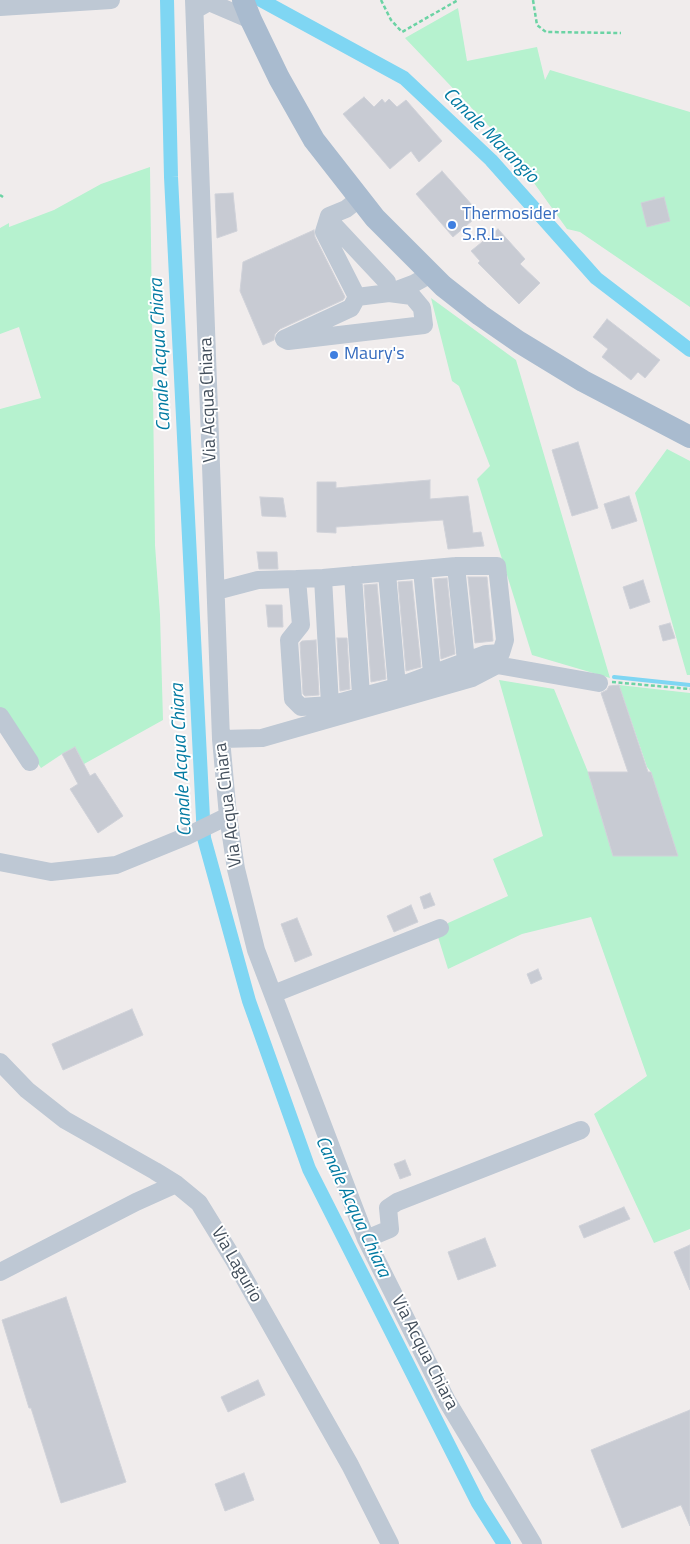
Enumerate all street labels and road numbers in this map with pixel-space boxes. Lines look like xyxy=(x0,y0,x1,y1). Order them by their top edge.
street label: Via Acqua Chiara xyxy=(196,337,222,463)
street label: Via Acqua Chiara xyxy=(211,741,247,869)
street label: Via Lagurio xyxy=(206,1223,266,1307)
street label: Via Acqua Chiara xyxy=(386,1292,462,1414)

